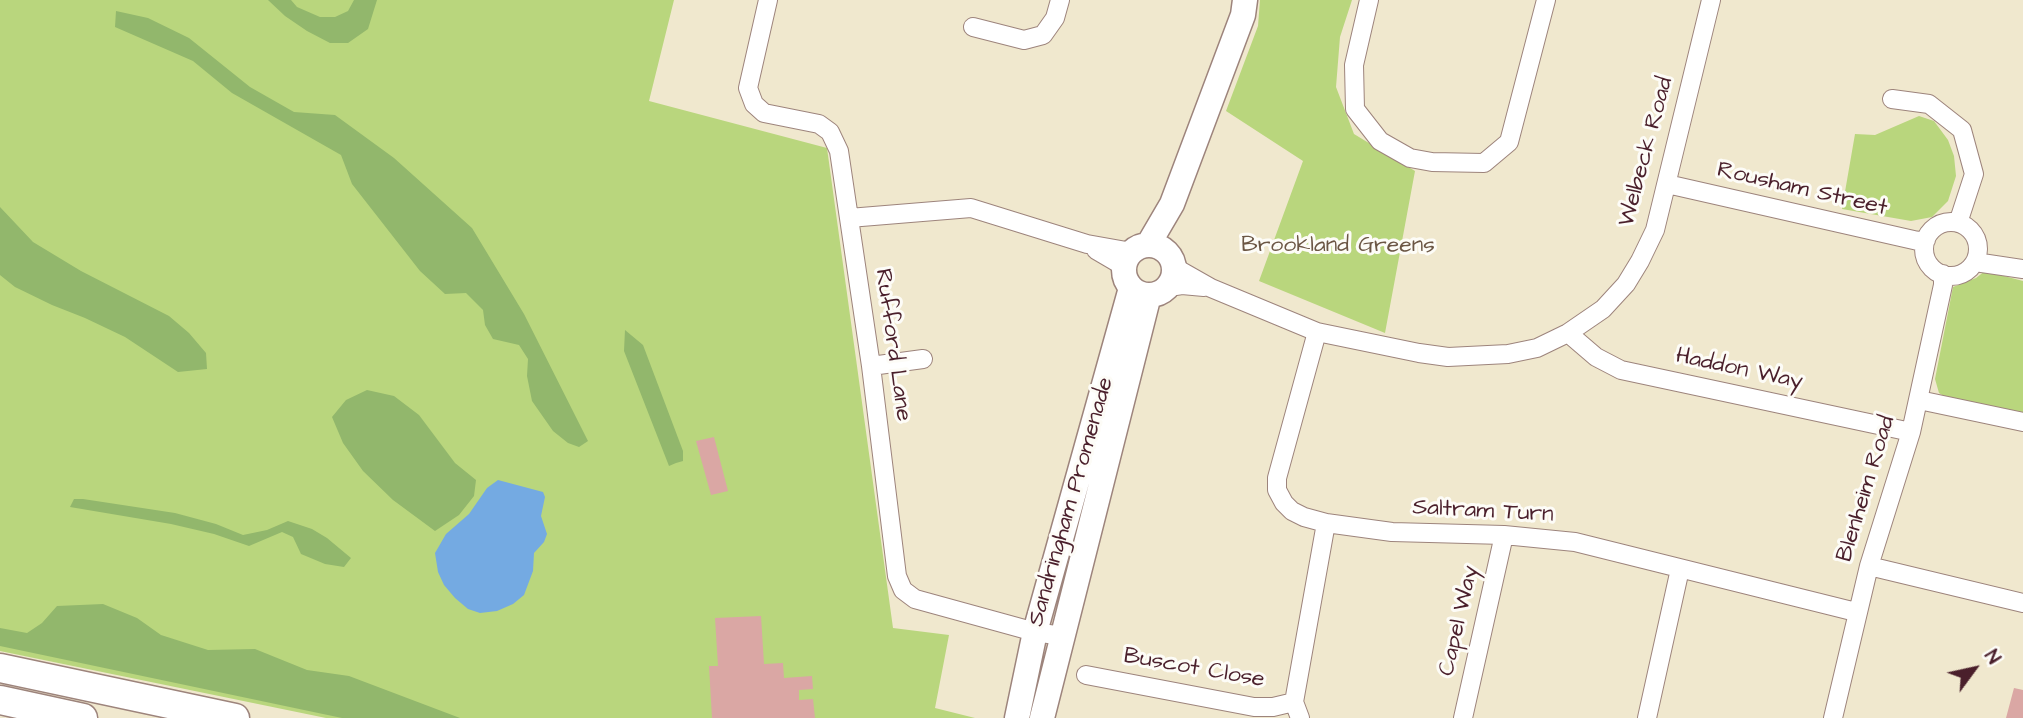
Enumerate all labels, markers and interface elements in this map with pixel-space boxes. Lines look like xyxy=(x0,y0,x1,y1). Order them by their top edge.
street label: Welbeck Road xyxy=(1614,74,1680,230)
street label: Rousham Street xyxy=(1714,157,1890,223)
park label: Brookland Greens xyxy=(1241,232,1435,260)
street label: Rufford Lane xyxy=(868,267,916,423)
street label: Haddon Way xyxy=(1673,343,1805,397)
street label: Sandringham Promenade xyxy=(1023,374,1121,630)
street label: Blenheim Road xyxy=(1832,413,1902,565)
street label: Saltram Turn xyxy=(1412,495,1554,529)
street label: Capel Way xyxy=(1434,563,1486,679)
north arrow xyxy=(1939,634,2009,704)
street label: Buscot Close xyxy=(1121,643,1267,695)
text: N xyxy=(1977,645,2007,670)

